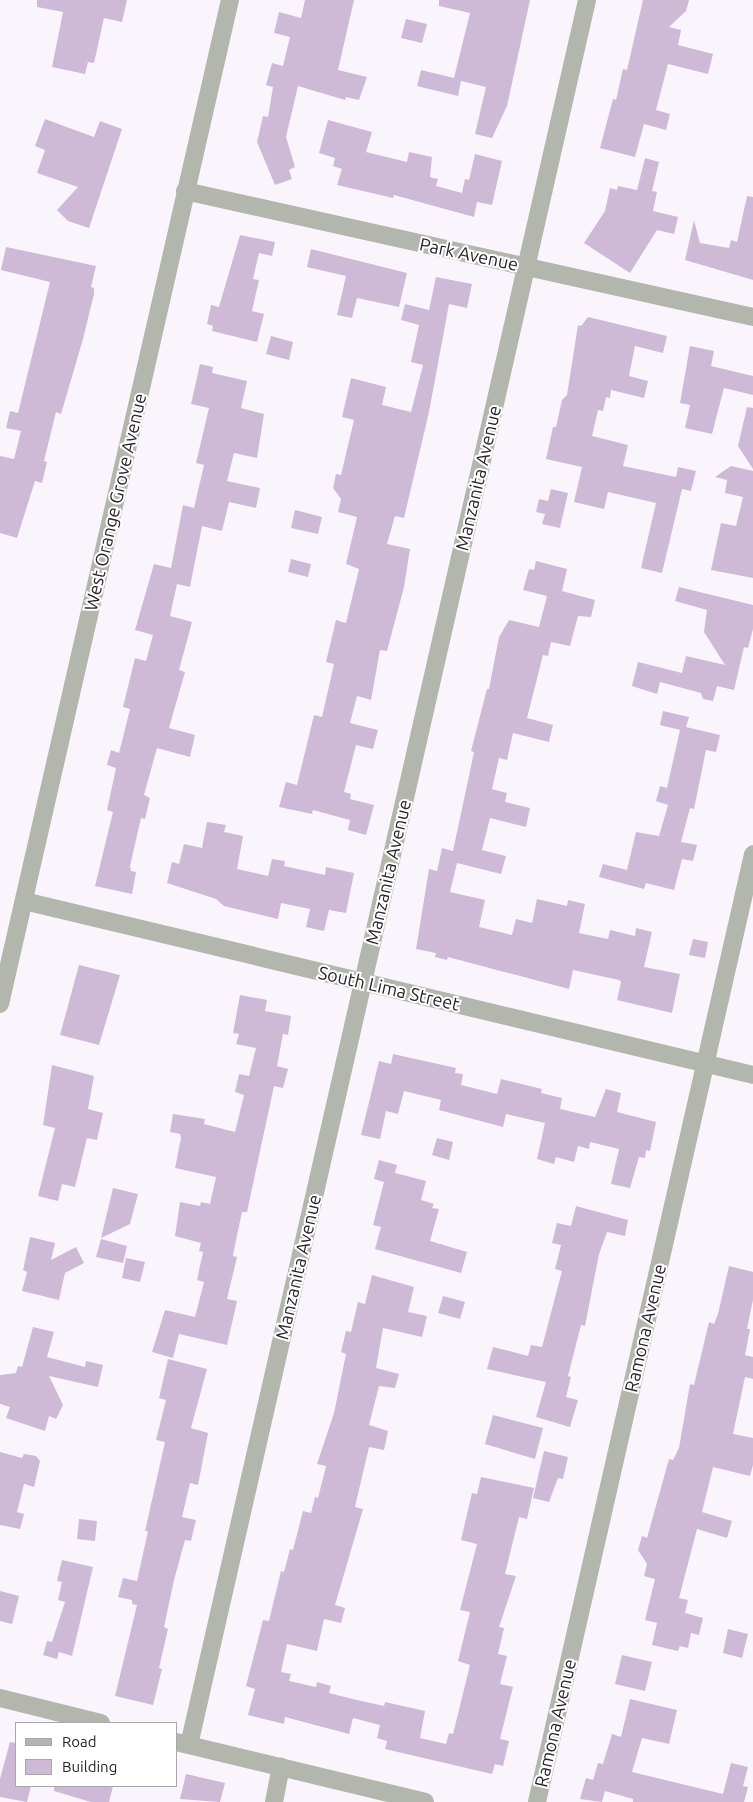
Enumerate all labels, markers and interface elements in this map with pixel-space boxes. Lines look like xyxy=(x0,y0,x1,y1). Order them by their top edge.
street label: Park Avenue xyxy=(418,233,520,275)
street label: West Orange Grove Avenue xyxy=(79,391,151,613)
street label: Manzanita Avenue xyxy=(451,403,505,553)
street label: Manzanita Avenue xyxy=(361,797,415,947)
street label: South Lima Street xyxy=(316,961,462,1015)
street label: Manzanita Avenue xyxy=(271,1192,325,1342)
street label: Ramona Avenue xyxy=(620,1262,670,1394)
street label: Ramona Avenue xyxy=(530,1657,580,1789)
legend xyxy=(15,1722,178,1787)
text: Road xyxy=(62,1733,97,1750)
text: Building xyxy=(62,1758,117,1775)

